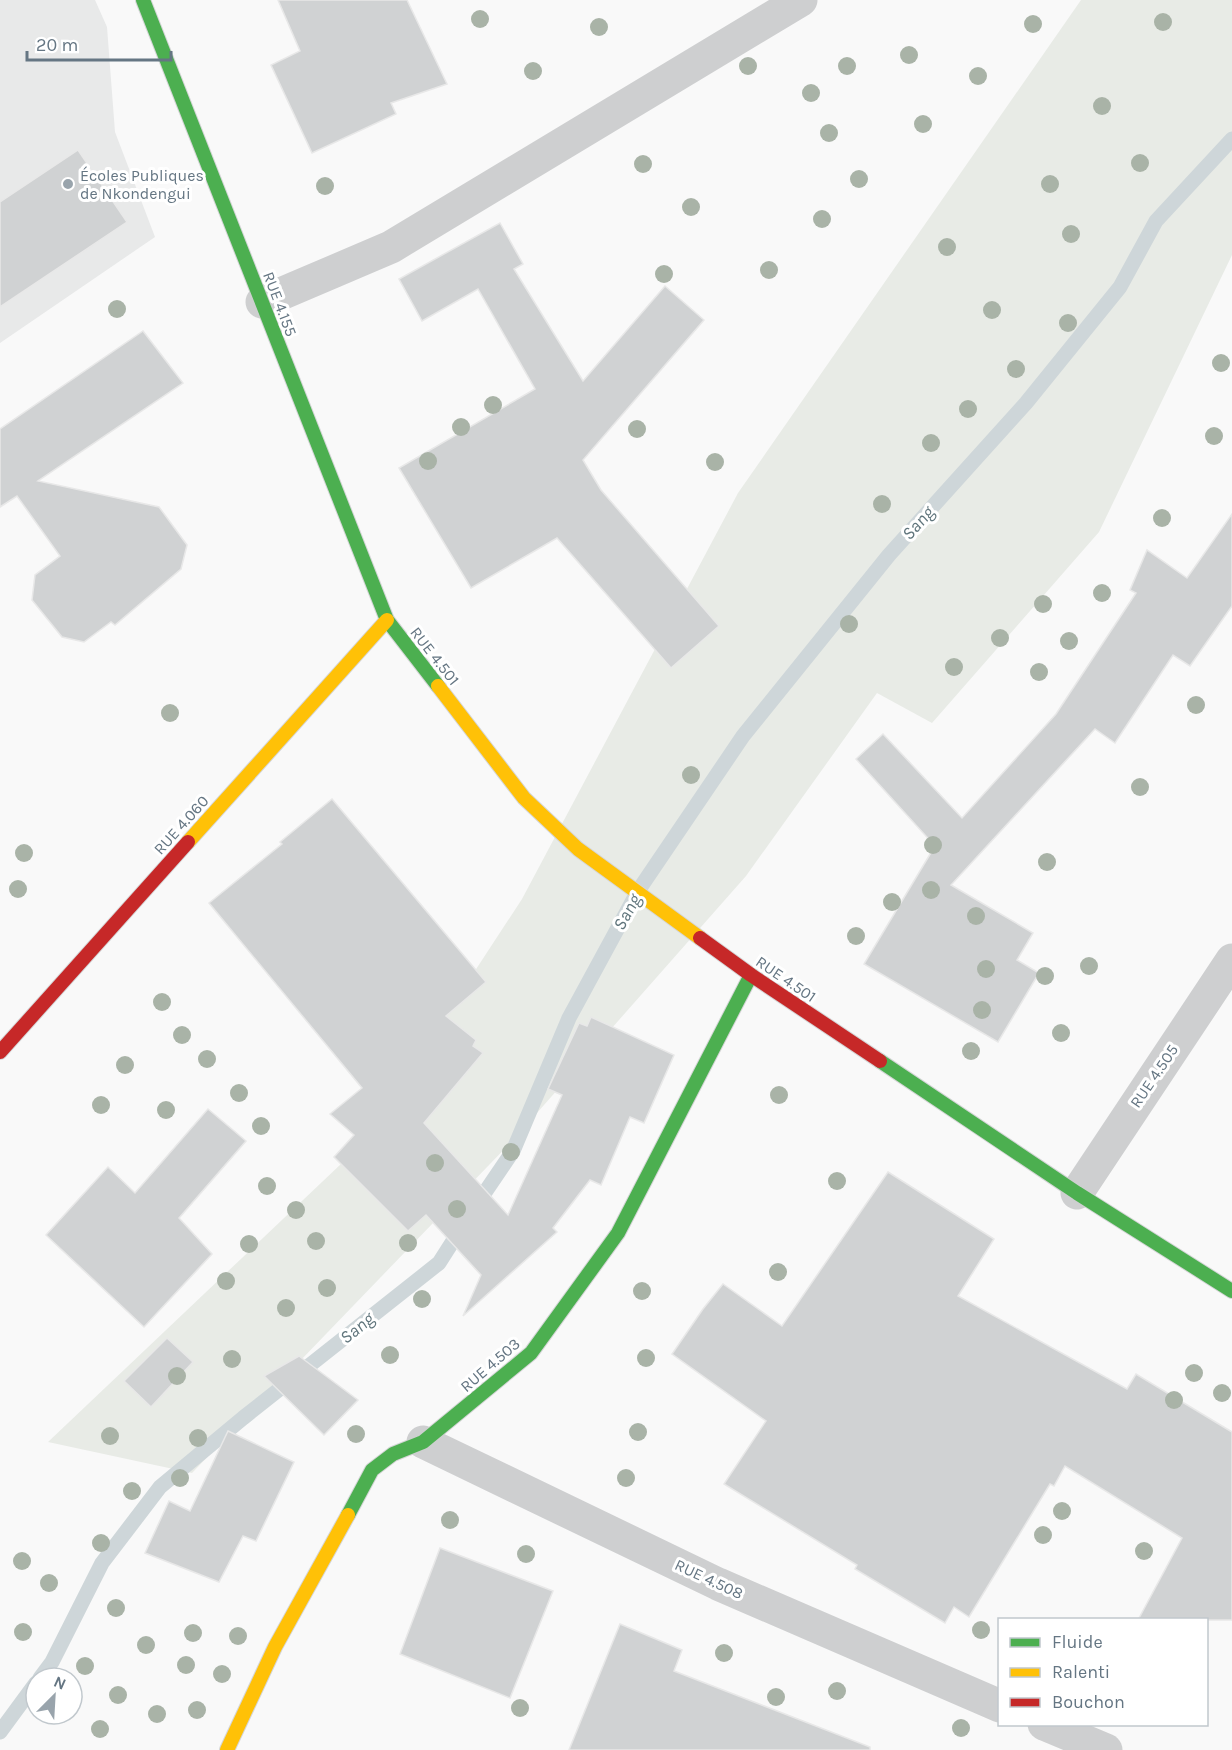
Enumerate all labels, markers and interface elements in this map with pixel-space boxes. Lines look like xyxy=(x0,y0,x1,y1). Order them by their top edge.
scale bar xyxy=(27,24,171,62)
text: 20 m xyxy=(36,34,78,56)
place label: Écoles Publiques de Nkondengui xyxy=(80,166,204,203)
marker: Écoles Publiques de Nkondengui xyxy=(61,177,75,191)
street label: RUE 4.155 xyxy=(259,269,301,339)
water label: Sang xyxy=(897,501,939,544)
street label: RUE 4.501 xyxy=(406,623,464,689)
street label: RUE 4.060 xyxy=(150,792,212,858)
water label: Sang xyxy=(608,889,646,934)
street label: RUE 4.501 xyxy=(752,952,820,1006)
street label: RUE 4.505 xyxy=(1126,1041,1182,1111)
water label: Sang xyxy=(335,1307,379,1348)
street label: RUE 4.503 xyxy=(456,1334,524,1396)
street label: RUE 4.508 xyxy=(672,1555,746,1603)
legend xyxy=(998,1618,1208,1726)
text: Fluide xyxy=(1052,1631,1103,1653)
text: Ralenti xyxy=(1052,1661,1110,1683)
north arrow xyxy=(24,1666,84,1726)
text: N xyxy=(51,1672,69,1694)
text: Bouchon xyxy=(1052,1691,1125,1713)

